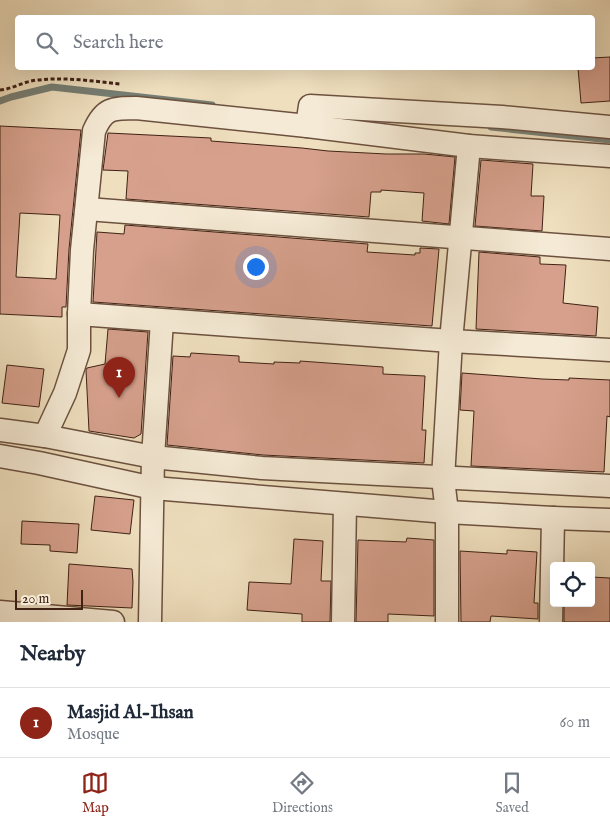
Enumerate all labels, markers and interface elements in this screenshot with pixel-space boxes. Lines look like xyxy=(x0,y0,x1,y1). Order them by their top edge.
search box xyxy=(15,15,595,70)
icon: search xyxy=(33,29,61,57)
text: Search here xyxy=(73,31,164,55)
your location xyxy=(243,254,269,280)
pin: 1 xyxy=(103,357,135,398)
map controls xyxy=(550,562,595,607)
button: locate xyxy=(550,562,595,607)
scale bar xyxy=(15,587,82,610)
text: 20 m xyxy=(22,590,49,608)
text: Nearby xyxy=(20,641,85,668)
text: Masjid Al-Ihsan xyxy=(67,701,194,725)
text: 1 xyxy=(33,713,39,733)
text: 60 m xyxy=(560,713,590,733)
text: Mosque xyxy=(67,725,120,745)
tab: Map xyxy=(81,769,109,817)
tab: Directions xyxy=(272,769,333,817)
tab: Saved xyxy=(496,769,529,817)

